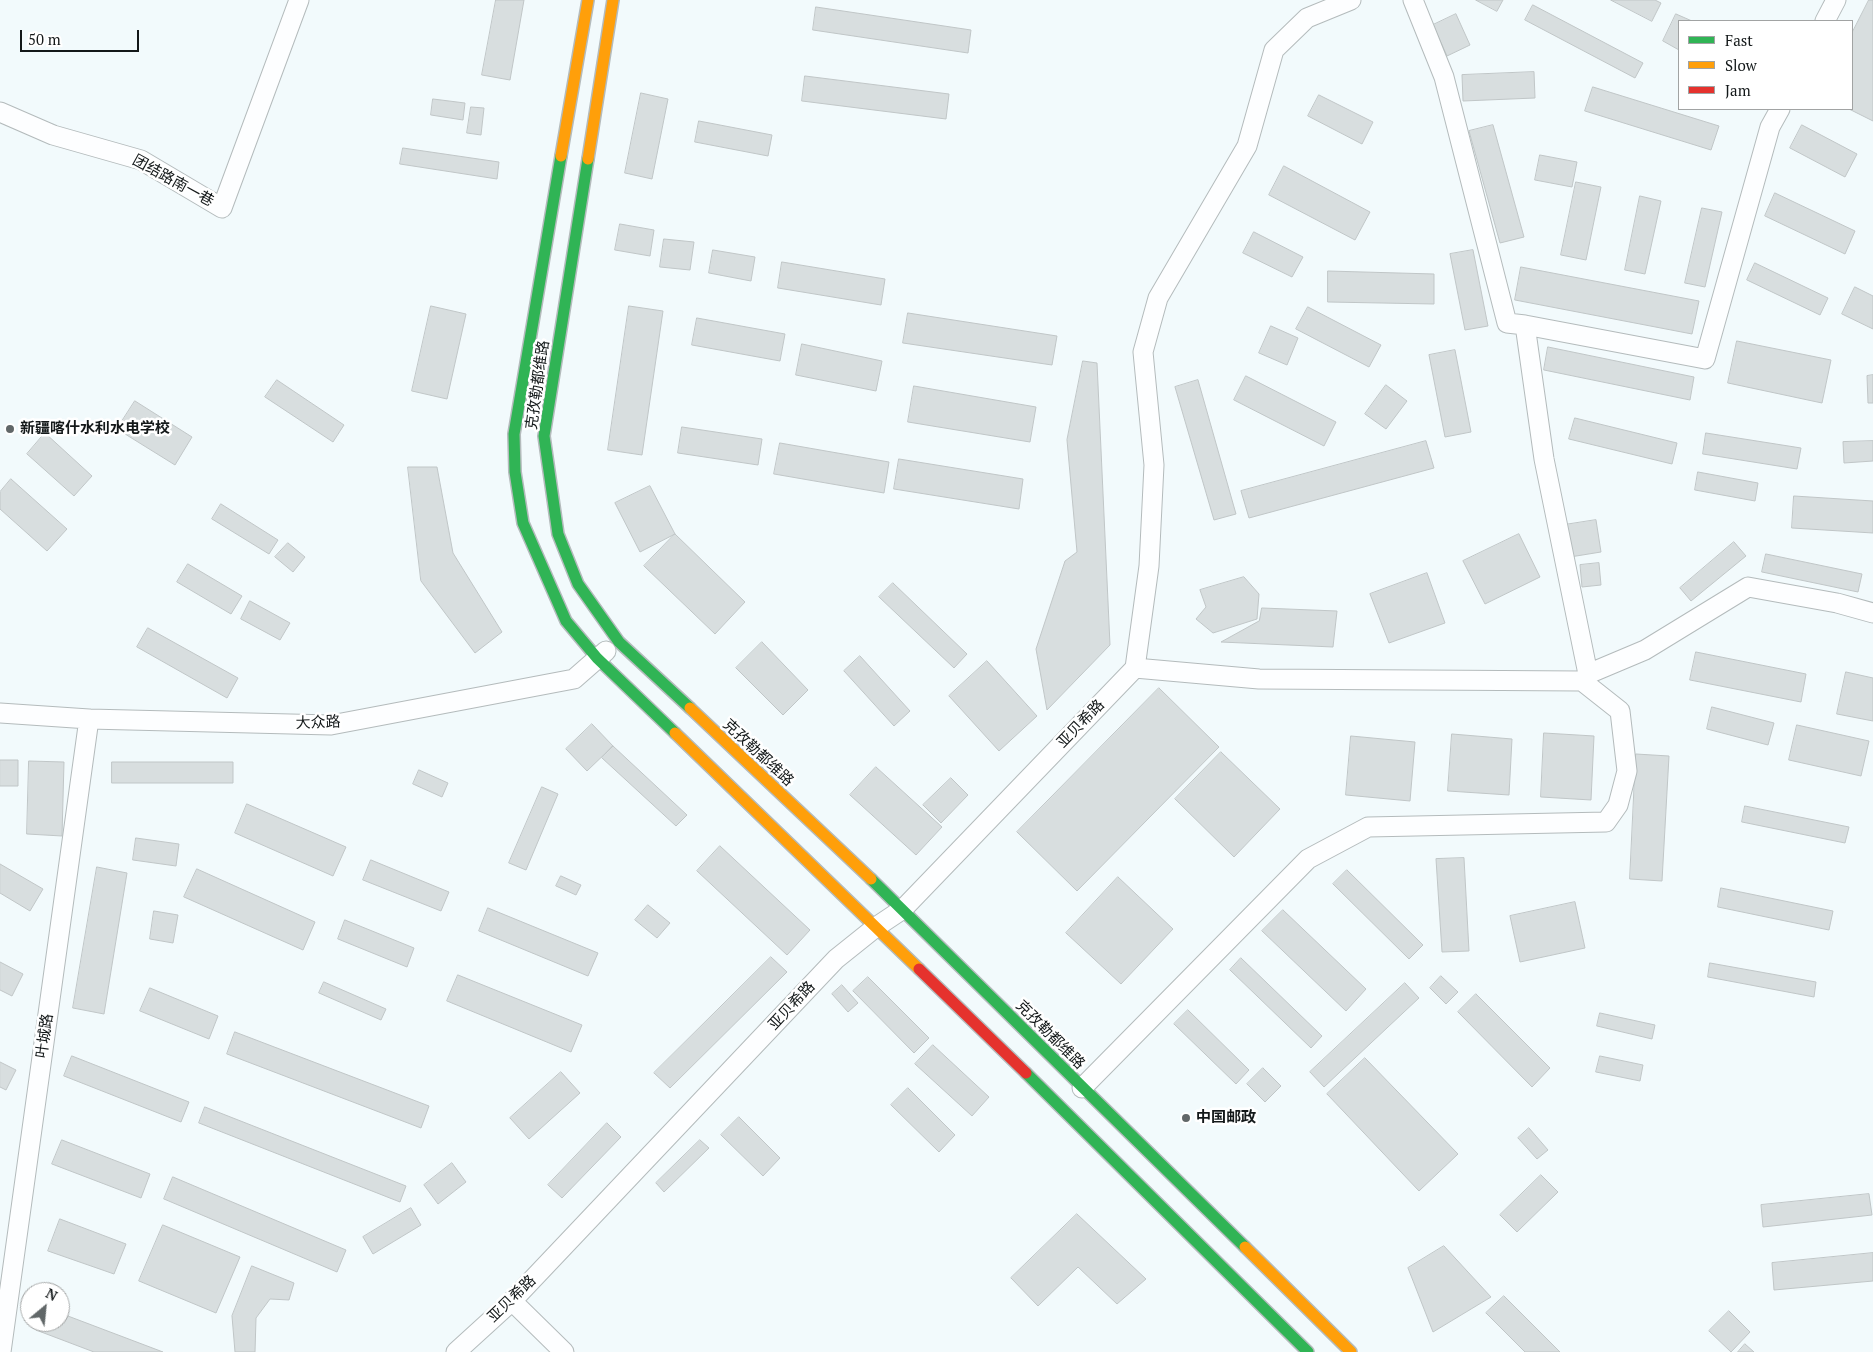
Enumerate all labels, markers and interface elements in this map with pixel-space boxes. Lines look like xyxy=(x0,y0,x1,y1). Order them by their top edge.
scale bar xyxy=(22,20,141,52)
legend xyxy=(1678,20,1853,110)
text: 50 m xyxy=(28,29,61,49)
text: Fast xyxy=(1725,30,1753,50)
text: Slow xyxy=(1725,55,1757,75)
text: Jam xyxy=(1725,80,1751,100)
street label: 团结路南一巷 xyxy=(129,151,217,211)
street label: 克孜勒都维路 xyxy=(523,339,553,431)
place label: 新疆喀什水利水电学校 xyxy=(20,420,170,438)
marker: 新疆喀什水利水电学校 xyxy=(4,423,16,435)
street label: 亚贝希路 xyxy=(1054,696,1108,752)
street label: 大众路 xyxy=(295,713,341,733)
street label: 克孜勒都维路 xyxy=(719,716,797,790)
street label: 亚贝希路 xyxy=(765,978,819,1034)
street label: 克孜勒都维路 xyxy=(1012,997,1088,1073)
street label: 叶城路 xyxy=(33,1012,57,1060)
place label: 中国邮政 xyxy=(1196,1109,1256,1127)
marker: 中国邮政 xyxy=(1180,1112,1192,1124)
street label: 亚贝希路 xyxy=(484,1272,540,1326)
north arrow xyxy=(20,1282,70,1332)
text: N xyxy=(43,1283,61,1305)

